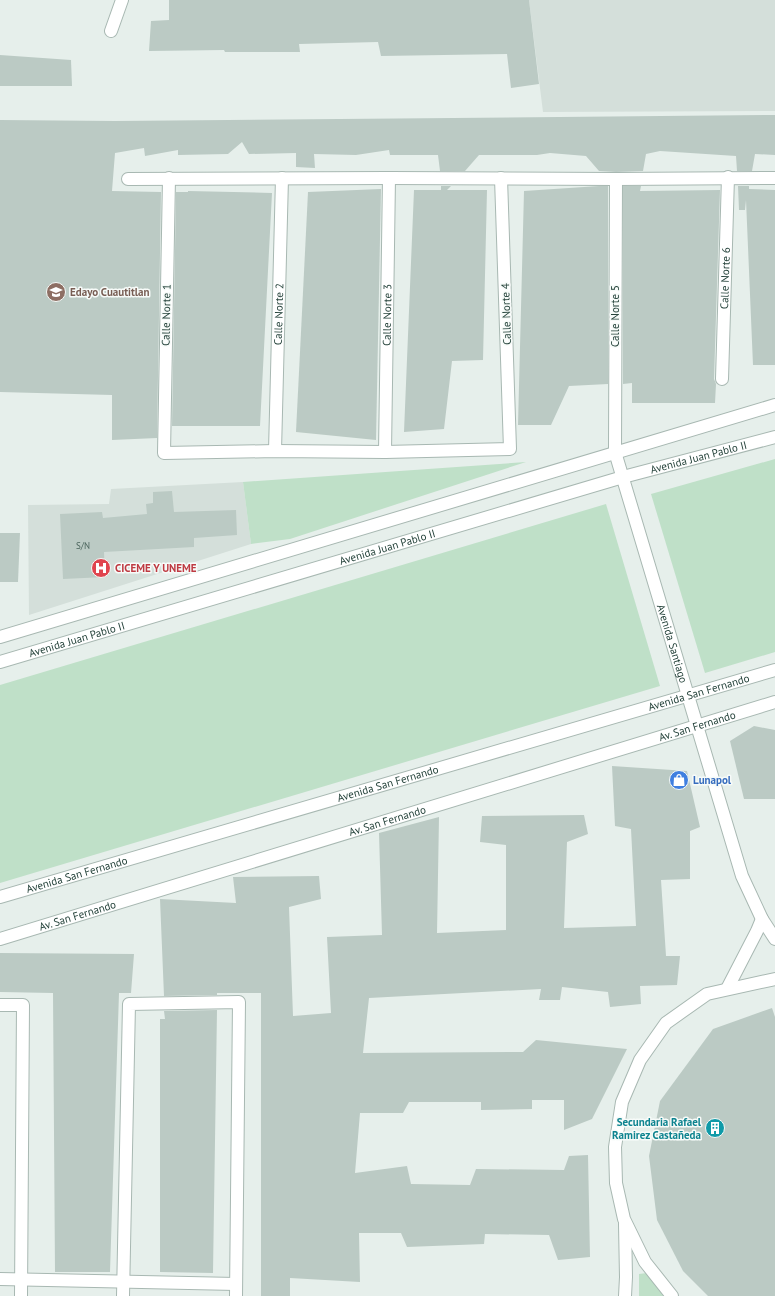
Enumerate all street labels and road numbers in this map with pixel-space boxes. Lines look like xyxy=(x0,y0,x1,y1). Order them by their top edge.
street label: Calle Norte 6 xyxy=(717,247,733,309)
street label: Calle Norte 2 xyxy=(271,283,286,345)
street label: Calle Norte 4 xyxy=(498,283,514,345)
street label: Calle Norte 1 xyxy=(158,284,174,346)
street label: Calle Norte 3 xyxy=(380,284,394,346)
street label: Calle Norte 5 xyxy=(608,285,622,347)
street label: Avenida Juan Pablo II xyxy=(649,438,748,477)
street label: Avenida Juan Pablo II xyxy=(338,526,437,568)
street label: Avenida Santiago xyxy=(654,603,691,685)
street label: Avenida Juan Pablo II xyxy=(27,618,126,660)
street label: Avenida San Fernando xyxy=(646,671,751,714)
street label: Av. San Fernando xyxy=(657,707,737,744)
street label: Avenida San Fernando xyxy=(335,762,440,805)
street label: Av. San Fernando xyxy=(347,802,428,839)
street label: Avenida San Fernando xyxy=(25,853,129,896)
street label: Av. San Fernando xyxy=(37,897,118,934)

